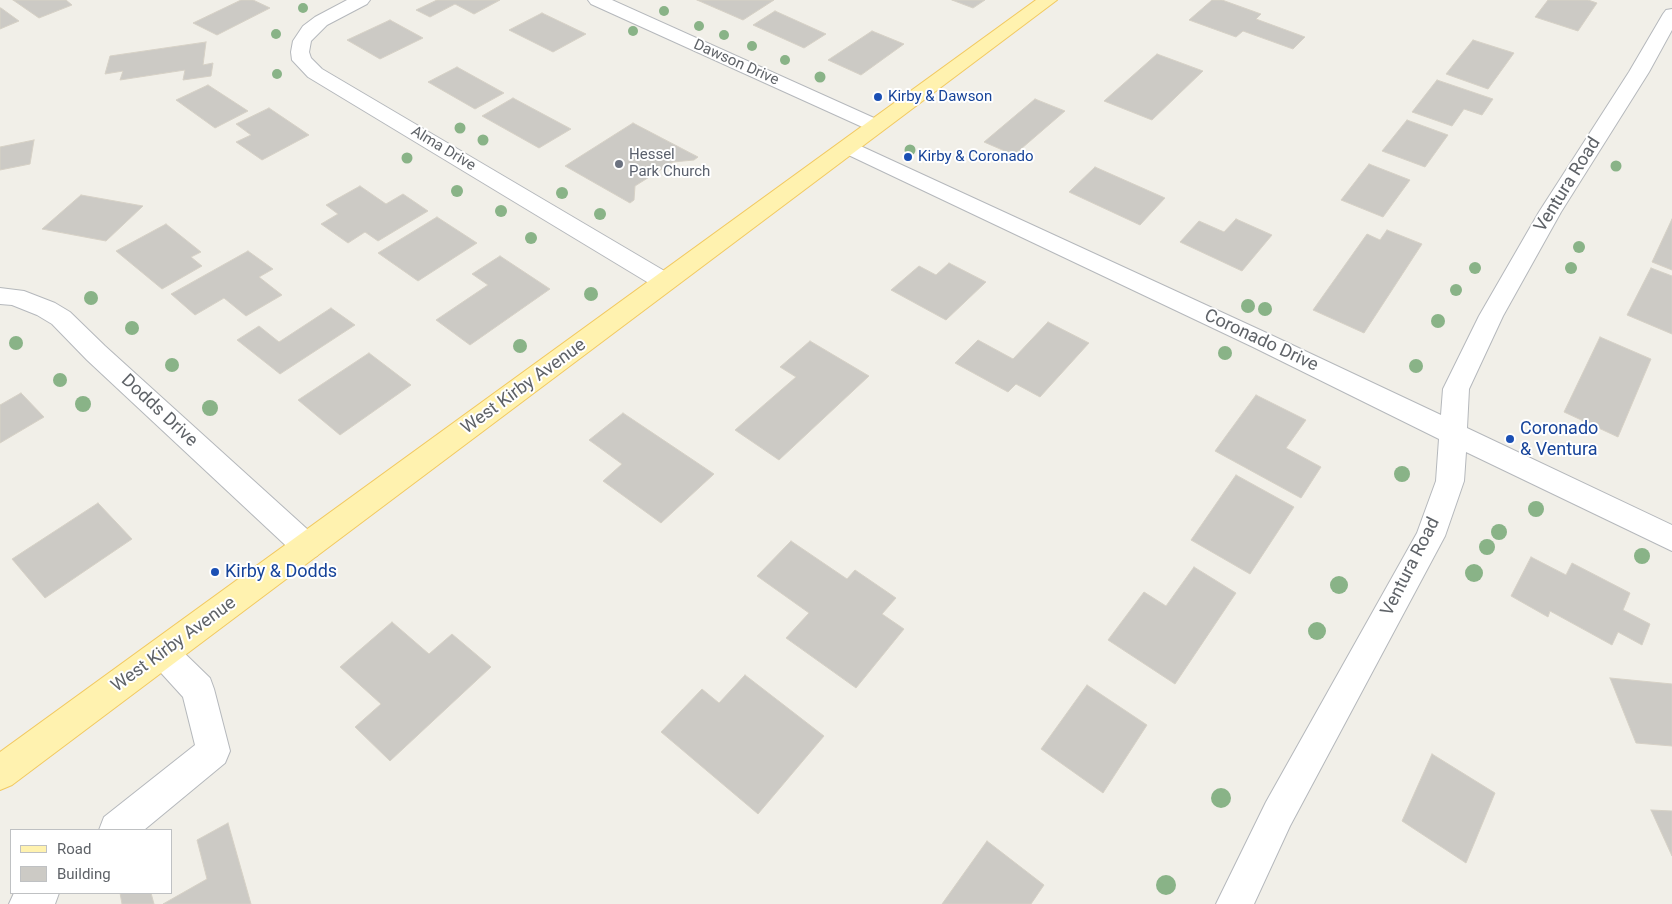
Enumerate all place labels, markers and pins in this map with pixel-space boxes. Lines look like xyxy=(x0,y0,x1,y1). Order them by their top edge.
place label: Kirby & Dawson xyxy=(888,88,992,106)
marker: Kirby & Dawson xyxy=(872,91,884,103)
place label: Hessel Park Church xyxy=(629,146,710,181)
place label: Kirby & Coronado xyxy=(918,148,1034,166)
marker: Kirby & Coronado xyxy=(902,151,914,163)
marker: Hessel Park Church xyxy=(613,158,625,170)
place label: Coronado & Ventura xyxy=(1520,418,1598,460)
marker: Coronado & Ventura xyxy=(1504,433,1516,445)
place label: Kirby & Dodds xyxy=(225,561,337,583)
marker: Kirby & Dodds xyxy=(209,566,221,578)

